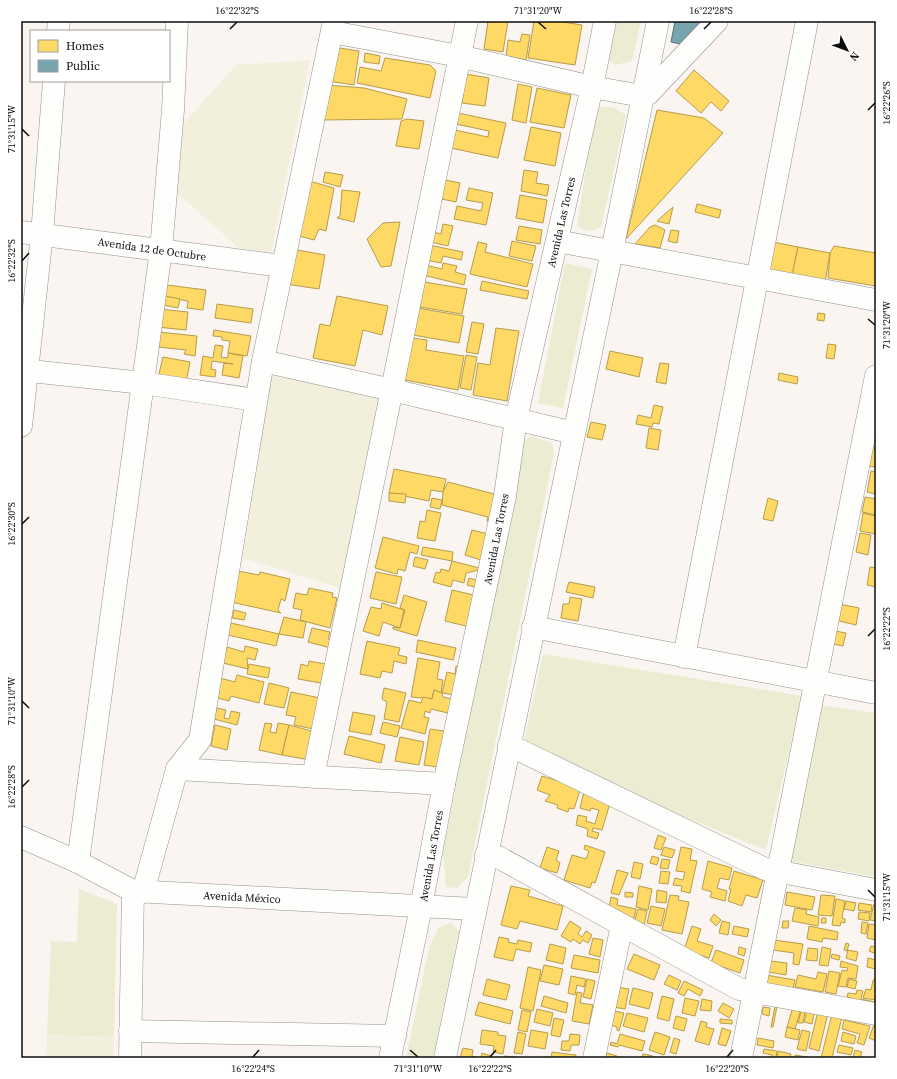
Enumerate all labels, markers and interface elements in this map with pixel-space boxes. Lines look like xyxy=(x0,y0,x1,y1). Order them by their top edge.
text: 16°22'32"S xyxy=(215,4,259,17)
text: 71°31'20"W xyxy=(514,4,563,17)
text: 16°22'28"S xyxy=(689,4,733,17)
legend xyxy=(30,30,170,82)
north arrow xyxy=(827,30,867,70)
text: Homes xyxy=(66,38,104,54)
text: N xyxy=(846,48,862,64)
text: Public xyxy=(66,58,100,74)
text: 16°22'26"S xyxy=(880,81,893,125)
text: 71°31'15"W xyxy=(5,104,18,153)
street label: Avenida Las Torres xyxy=(544,175,579,269)
street label: Avenida 12 de Octubre xyxy=(97,234,208,265)
text: 16°22'32"S xyxy=(5,239,18,283)
text: 71°31'20"W xyxy=(880,300,893,349)
street label: Avenida Las Torres xyxy=(480,492,513,586)
text: 16°22'30"S xyxy=(5,502,18,546)
text: 16°22'22"S xyxy=(880,607,893,651)
text: 71°31'10"W xyxy=(5,676,18,725)
text: 16°22'28"S xyxy=(5,765,18,809)
street label: Avenida Las Torres xyxy=(416,809,447,903)
text: 71°31'15"W xyxy=(880,872,893,921)
street label: Avenida México xyxy=(203,888,281,907)
text: 16°22'24"S xyxy=(231,1062,275,1075)
text: 71°31'10"W xyxy=(394,1062,443,1075)
text: 16°22'22"S xyxy=(468,1062,512,1075)
text: 16°22'20"S xyxy=(705,1062,749,1075)

